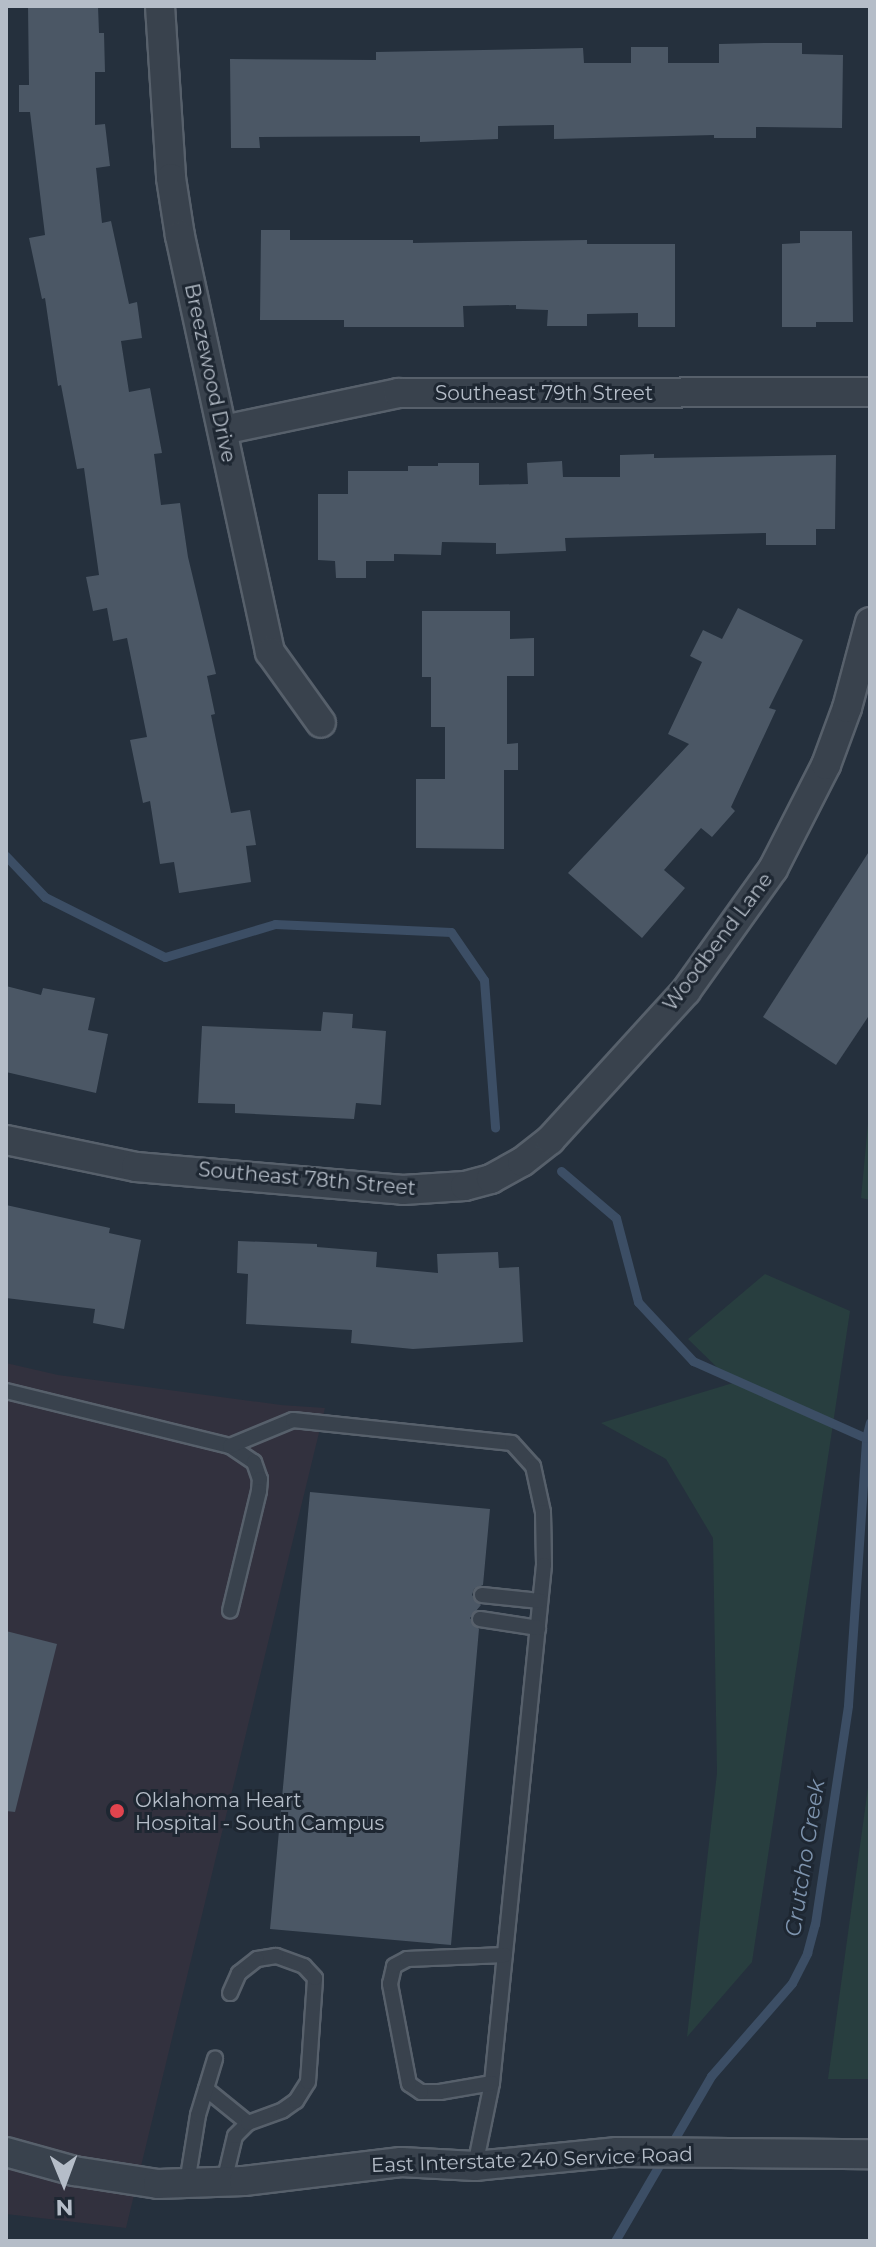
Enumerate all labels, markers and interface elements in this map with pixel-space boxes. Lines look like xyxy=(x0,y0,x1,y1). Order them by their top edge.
street label: Breezewood Drive xyxy=(179,281,241,465)
street label: Southeast 79th Street xyxy=(435,381,653,405)
street label: Woodbend Lane xyxy=(658,868,778,1016)
street label: Southeast 78th Street xyxy=(197,1158,417,1200)
water label: Crutcho Creek xyxy=(780,1778,830,1938)
place label: Oklahoma Heart Hospital - South Campus xyxy=(135,1788,384,1835)
marker: Oklahoma Heart Hospital - South Campus xyxy=(106,1800,128,1822)
street label: East Interstate 240 Service Road xyxy=(371,2142,693,2178)
north arrow xyxy=(24,2143,104,2223)
text: N xyxy=(55,2194,74,2221)

